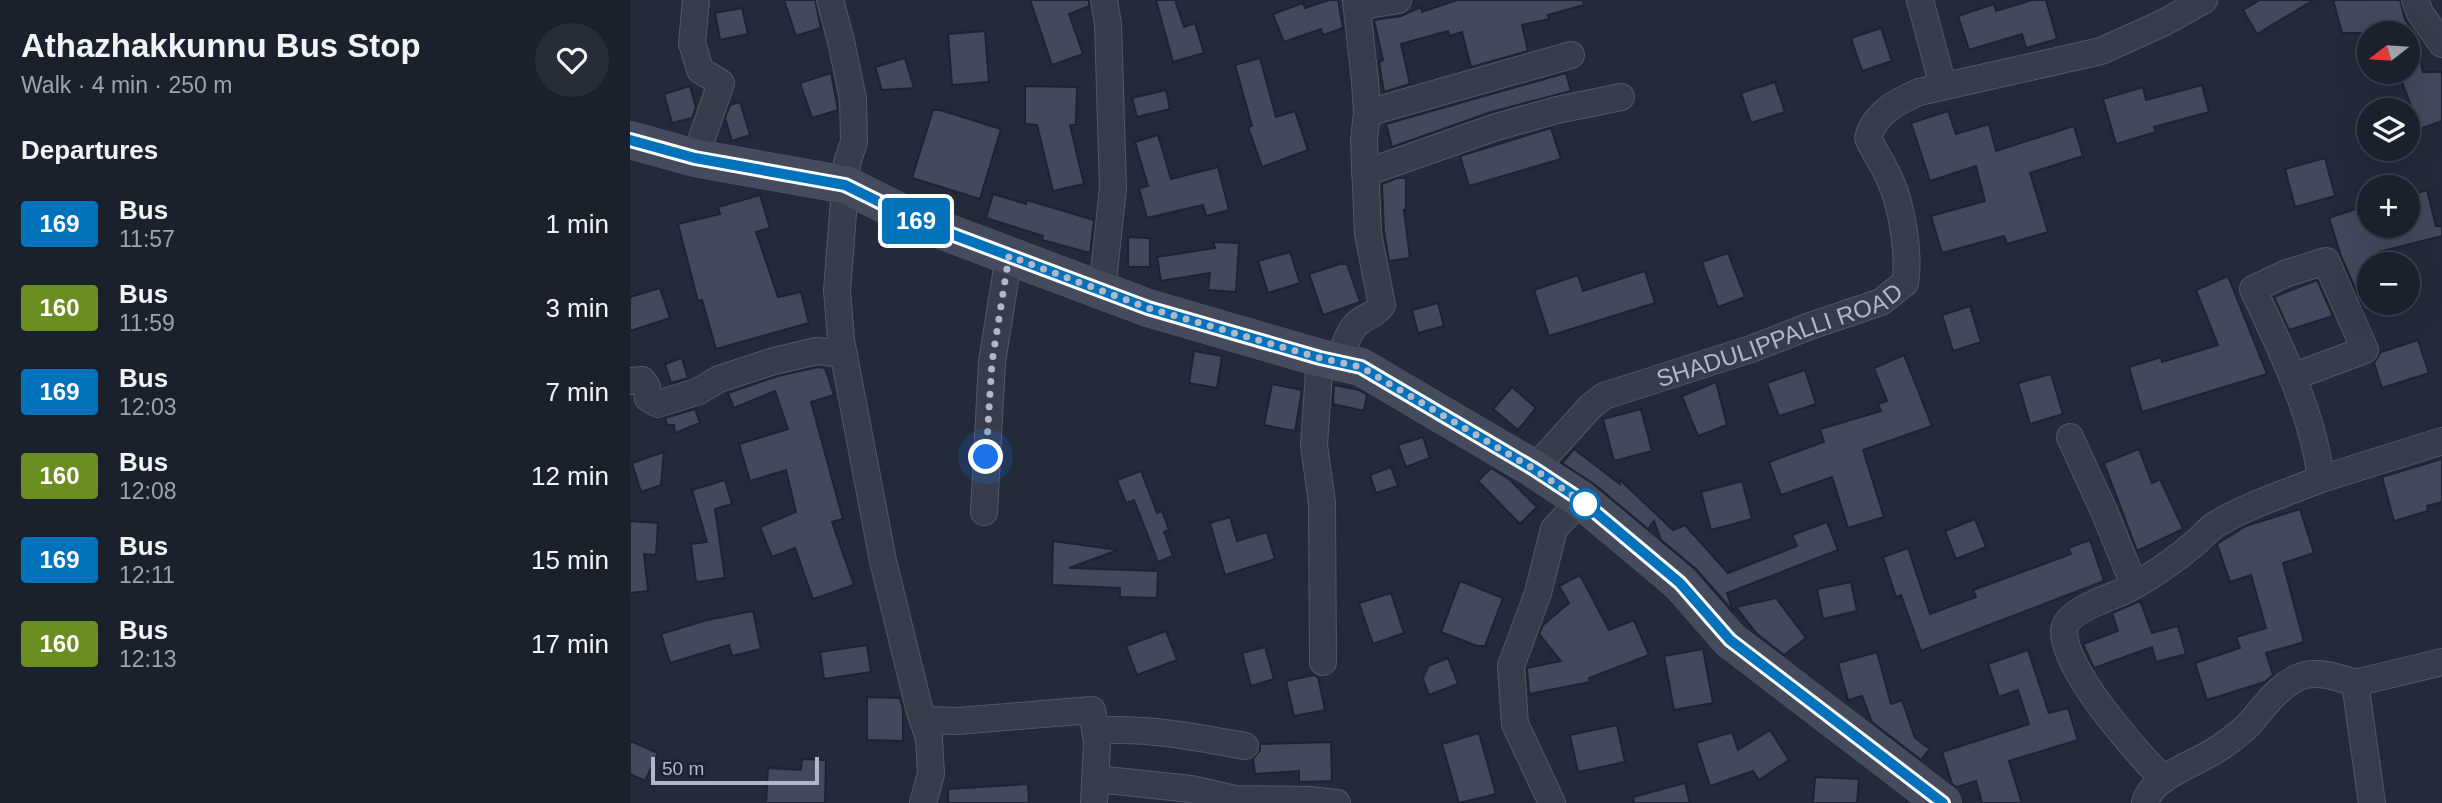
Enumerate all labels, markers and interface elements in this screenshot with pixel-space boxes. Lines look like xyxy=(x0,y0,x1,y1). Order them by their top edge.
north arrow xyxy=(2357,21,2420,84)
map controls xyxy=(2357,21,2420,315)
button: heart xyxy=(535,23,609,97)
text: Athazhakkunnu Bus Stop xyxy=(21,27,421,64)
text: Walk · 4 min · 250 m xyxy=(21,72,232,98)
button: layers xyxy=(2357,98,2420,161)
text: Departures xyxy=(21,135,158,165)
button: + xyxy=(2357,175,2420,238)
text: Bus xyxy=(119,195,168,225)
line badge: 169 xyxy=(876,198,956,244)
text: 169 xyxy=(896,207,936,234)
text: 1 min xyxy=(545,209,609,239)
text: 169 xyxy=(39,210,80,237)
text: 11:57 xyxy=(119,226,175,252)
button: − xyxy=(2357,252,2420,315)
street label: SHADULIPPALLI ROAD xyxy=(1653,277,1907,392)
text: Bus xyxy=(119,279,168,309)
text: 3 min xyxy=(545,293,609,323)
text: 160 xyxy=(39,294,80,321)
text: 11:59 xyxy=(119,310,175,336)
text: Bus xyxy=(119,363,168,393)
text: 7 min xyxy=(545,377,609,407)
text: 169 xyxy=(39,378,80,405)
text: 12:03 xyxy=(119,394,177,420)
your location xyxy=(968,439,1003,474)
text: Bus xyxy=(119,447,168,477)
text: 12 min xyxy=(531,461,609,491)
text: 160 xyxy=(39,462,80,489)
text: 12:08 xyxy=(119,478,177,504)
unlabelled marker xyxy=(1570,489,1600,519)
text: Bus xyxy=(119,531,168,561)
text: 15 min xyxy=(531,545,609,575)
text: 169 xyxy=(39,546,80,573)
text: 12:11 xyxy=(119,562,175,588)
text: Bus xyxy=(119,615,168,645)
text: 17 min xyxy=(531,629,609,659)
text: 160 xyxy=(39,630,80,657)
text: 12:13 xyxy=(119,646,177,672)
scale bar xyxy=(651,754,819,786)
text: 50 m xyxy=(662,758,704,779)

